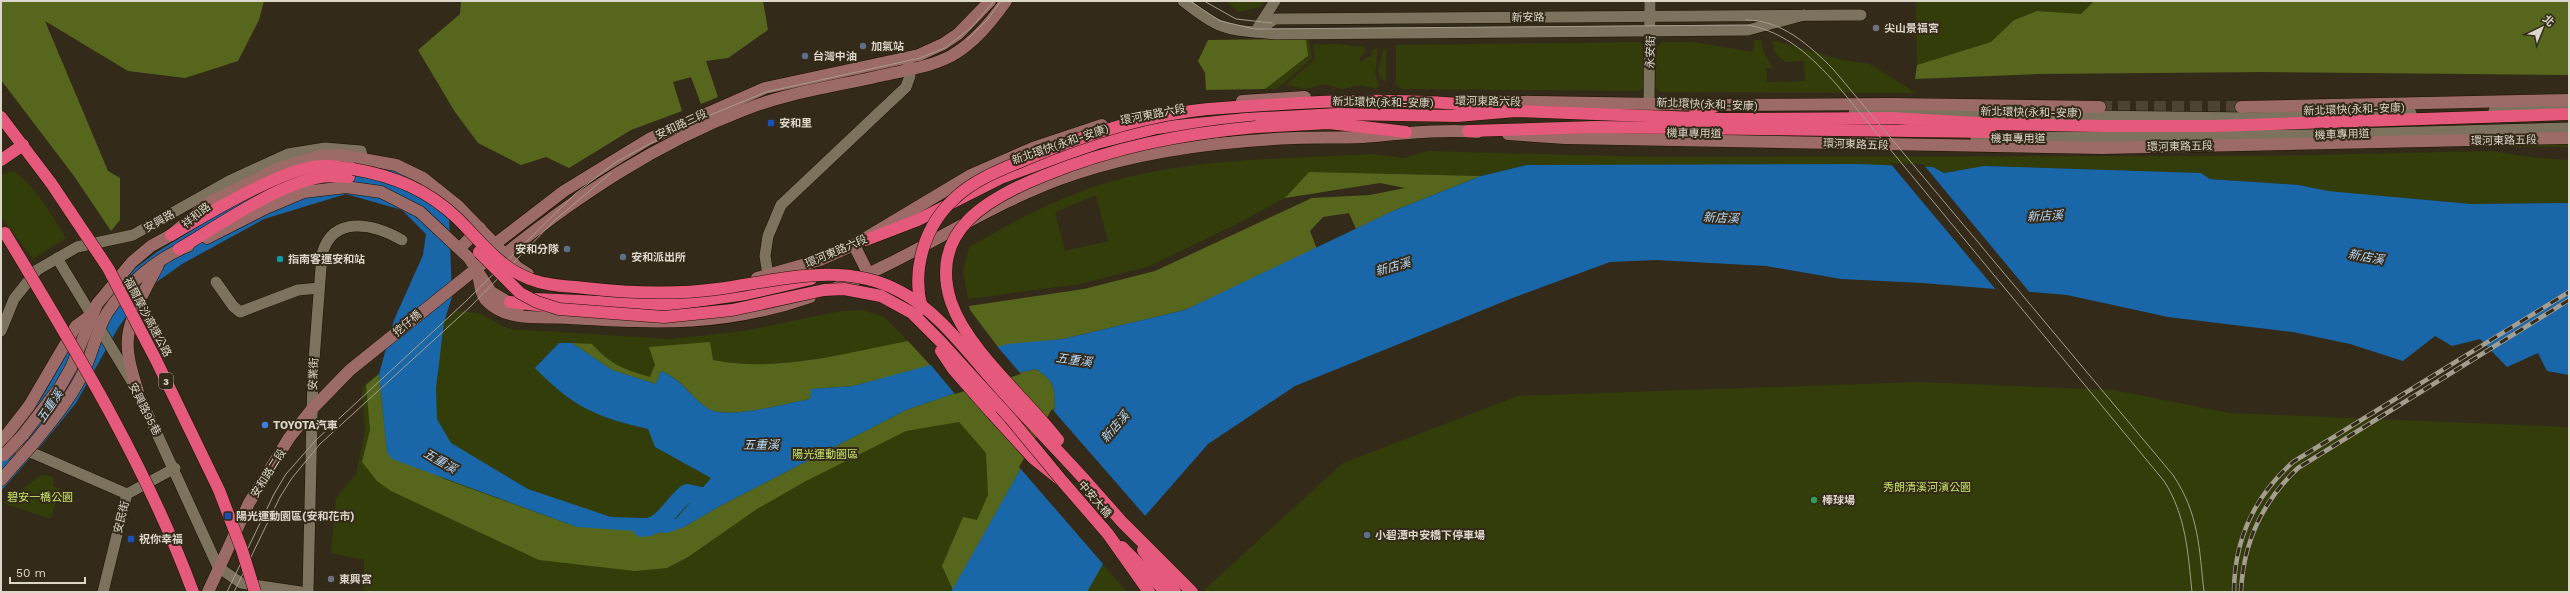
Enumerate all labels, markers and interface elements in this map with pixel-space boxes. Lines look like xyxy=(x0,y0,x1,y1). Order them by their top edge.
north arrow xyxy=(2522,8,2562,48)
street label: 新安路 xyxy=(1511,11,1545,24)
text: 北 xyxy=(2540,13,2557,30)
place label: 尖山景福宮 xyxy=(1884,22,1939,35)
marker: 尖山景福宮 xyxy=(1871,23,1881,33)
street label: 永安街 xyxy=(1643,35,1658,69)
place label: 加氣站 xyxy=(871,40,904,53)
marker: 加氣站 xyxy=(858,41,868,51)
place label: 台灣中油 xyxy=(813,50,857,63)
marker: 台灣中油 xyxy=(800,51,810,61)
street label: 環河東路六段 xyxy=(1455,94,1521,109)
street label: 新北環快(永和-安康) xyxy=(1332,95,1434,110)
street label: 新北環快(永和-安康) xyxy=(1656,96,1758,113)
street label: 新北環快(永和-安康) xyxy=(2303,101,2405,118)
street label: 環河東路六段 xyxy=(1119,102,1187,127)
street label: 新北環快(永和-安康) xyxy=(1980,105,2082,120)
street label: 安和路三段 xyxy=(654,107,709,142)
place label: 安和里 xyxy=(779,117,812,130)
marker: 安和里 xyxy=(766,118,776,128)
street label: 新北環快(永和-安康) xyxy=(1010,122,1110,167)
street label: 機車專用道 xyxy=(1666,127,1722,140)
street label: 機車專用道 xyxy=(2314,127,2370,142)
street label: 機車專用道 xyxy=(1991,132,2046,145)
street label: 環河東路五段 xyxy=(2471,133,2537,148)
street label: 環河東路五段 xyxy=(1823,137,1889,152)
street label: 環河東路五段 xyxy=(2147,139,2213,154)
street label: 祥和路 xyxy=(179,200,213,231)
street label: 安興路 xyxy=(142,208,177,235)
water label: 新店溪 xyxy=(2027,208,2065,224)
water label: 新店溪 xyxy=(1703,210,1741,226)
street label: 環河東路六段 xyxy=(803,233,869,270)
place label: 安和分隊 xyxy=(515,243,559,256)
marker: 安和分隊 xyxy=(562,244,572,254)
water label: 新店溪 xyxy=(2347,247,2387,267)
place label: 安和派出所 xyxy=(631,251,686,264)
marker: 安和派出所 xyxy=(618,252,628,262)
place label: 指南客運安和站 xyxy=(288,253,365,266)
marker: 指南客運安和站 xyxy=(275,254,285,264)
water label: 新店溪 xyxy=(1374,255,1414,279)
street label: 福爾摩沙高速公路 xyxy=(121,275,174,359)
street label: 挖仔橋 xyxy=(391,308,424,339)
water label: 五重溪 xyxy=(1055,351,1095,370)
street label: 安業街 xyxy=(306,357,321,391)
road number: 3 xyxy=(159,373,173,389)
street label: 安興路95巷 xyxy=(126,381,163,438)
water label: 五重溪 xyxy=(34,386,67,425)
water label: 新店溪 xyxy=(1098,407,1133,445)
place label: TOYOTA汽車 xyxy=(273,419,338,432)
marker: TOYOTA汽車 xyxy=(260,420,270,430)
water label: 五重溪 xyxy=(743,438,781,452)
street label: 安和路二段 xyxy=(248,446,289,500)
water label: 五重溪 xyxy=(421,446,461,477)
park label: 陽光運動園區 xyxy=(792,448,858,461)
street label: 中安大橋 xyxy=(1075,478,1114,520)
park label: 秀朗清溪河濱公園 xyxy=(1883,481,1971,494)
park label: 碧安一橋公園 xyxy=(7,491,73,504)
place label: 棒球場 xyxy=(1822,494,1855,507)
marker: 棒球場 xyxy=(1809,495,1819,505)
street label: 安民街 xyxy=(111,500,132,535)
place label: 陽光運動園區(安和花市) xyxy=(236,510,355,523)
marker: 陽光運動園區(安和花市) xyxy=(223,511,233,521)
place label: 小碧潭中安橋下停車場 xyxy=(1375,529,1485,542)
marker: 小碧潭中安橋下停車場 xyxy=(1362,530,1372,540)
place label: 祝你幸福 xyxy=(139,533,183,546)
marker: 祝你幸福 xyxy=(126,534,136,544)
scale bar xyxy=(10,559,85,585)
text: 50 m xyxy=(16,566,46,580)
place label: 東興宮 xyxy=(339,573,372,586)
marker: 東興宮 xyxy=(326,574,336,584)

